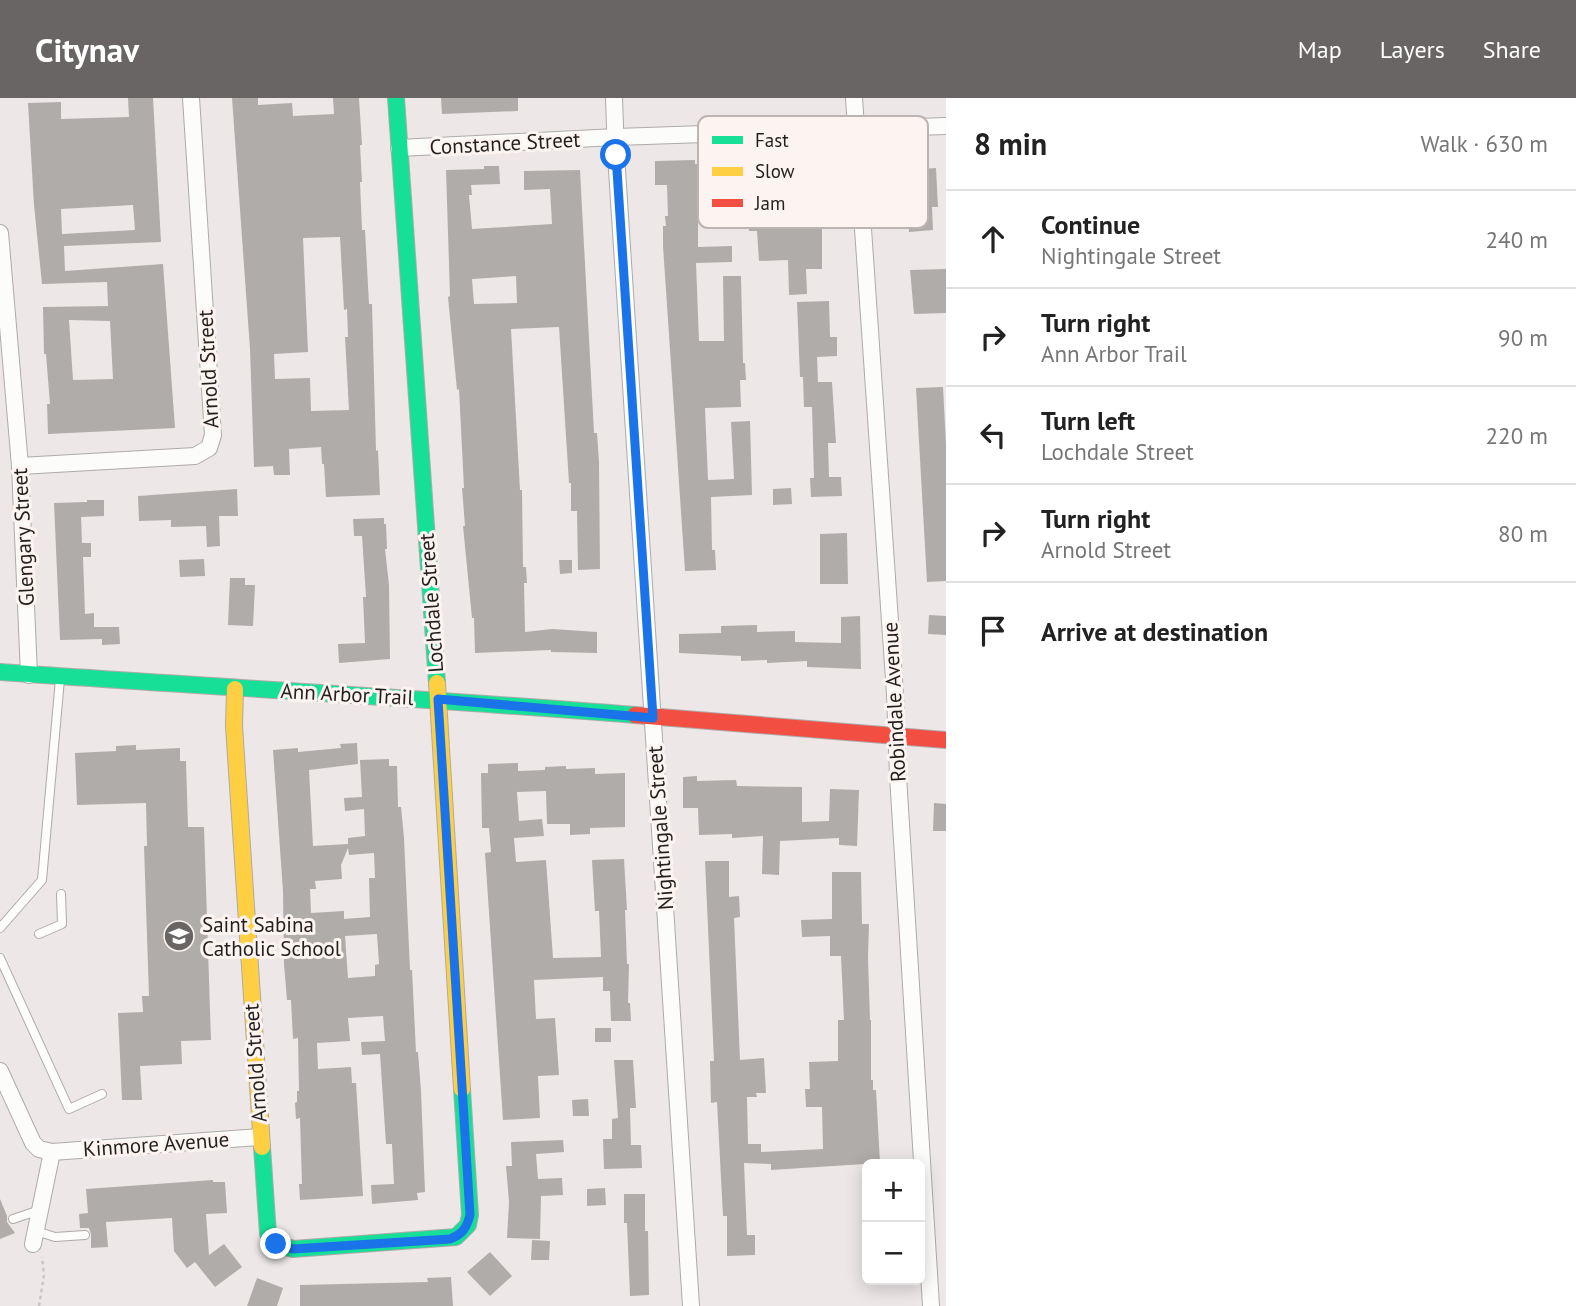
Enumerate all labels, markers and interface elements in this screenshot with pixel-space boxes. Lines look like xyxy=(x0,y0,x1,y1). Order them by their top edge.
text: Citynav xyxy=(35,28,139,71)
text: Map xyxy=(1298,34,1342,65)
text: Layers xyxy=(1380,34,1445,65)
text: Share xyxy=(1483,34,1541,65)
legend xyxy=(698,116,928,228)
text: 8 min xyxy=(974,124,1047,163)
street label: Constance Street xyxy=(429,126,581,160)
text: Fast xyxy=(755,128,789,152)
text: Walk · 630 m xyxy=(1421,129,1548,158)
route start xyxy=(600,139,631,170)
text: Slow xyxy=(755,159,795,183)
text: Jam xyxy=(754,191,785,215)
text: Continue xyxy=(1041,208,1140,241)
icon: ahead xyxy=(974,220,1012,258)
text: 240 m xyxy=(1486,225,1548,254)
text: Nightingale Street xyxy=(1041,241,1221,270)
text: Turn right xyxy=(1041,306,1150,339)
street label: Arnold Street xyxy=(191,309,225,429)
icon: right xyxy=(974,318,1012,356)
text: 90 m xyxy=(1498,323,1548,352)
text: Ann Arbor Trail xyxy=(1041,339,1187,368)
text: Turn left xyxy=(1041,404,1135,437)
icon: left xyxy=(974,416,1012,454)
text: 220 m xyxy=(1486,421,1548,450)
text: Lochdale Street xyxy=(1041,437,1194,466)
street label: Glengary Street xyxy=(6,467,40,607)
text: Turn right xyxy=(1041,502,1150,535)
icon: right xyxy=(974,514,1012,552)
text: 80 m xyxy=(1498,519,1548,548)
street label: Lochdale Street xyxy=(413,532,449,674)
text: Arnold Street xyxy=(1041,535,1171,564)
icon: arrive xyxy=(974,612,1012,650)
text: Arrive at destination xyxy=(1041,615,1268,648)
street label: Robindale Avenue xyxy=(876,621,912,783)
street label: Ann Arbor Trail xyxy=(280,677,414,711)
street label: Nightingale Street xyxy=(641,745,679,911)
place label: Saint Sabina Catholic School xyxy=(202,911,341,962)
school or university icon: Saint Sabina Catholic School xyxy=(162,919,196,953)
street label: Arnold Street xyxy=(237,1003,273,1123)
street label: Kinmore Avenue xyxy=(82,1125,230,1163)
map controls xyxy=(862,1159,925,1285)
button: + xyxy=(862,1159,925,1222)
button: − xyxy=(862,1222,925,1285)
route end xyxy=(260,1228,291,1259)

